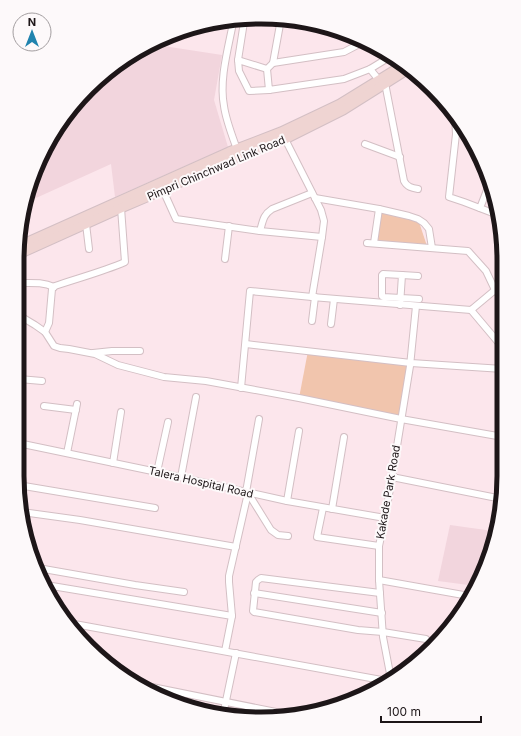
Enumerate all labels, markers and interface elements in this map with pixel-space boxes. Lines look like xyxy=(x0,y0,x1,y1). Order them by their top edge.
north arrow xyxy=(12,12,52,52)
text: N xyxy=(28,15,36,29)
street label: Pimpri Chinchwad Link Road xyxy=(145,133,287,203)
street label: Kakade Park Road xyxy=(373,444,403,540)
street label: Talera Hospital Road xyxy=(147,463,255,501)
scale bar xyxy=(381,698,481,724)
text: 100 m xyxy=(387,704,421,719)

